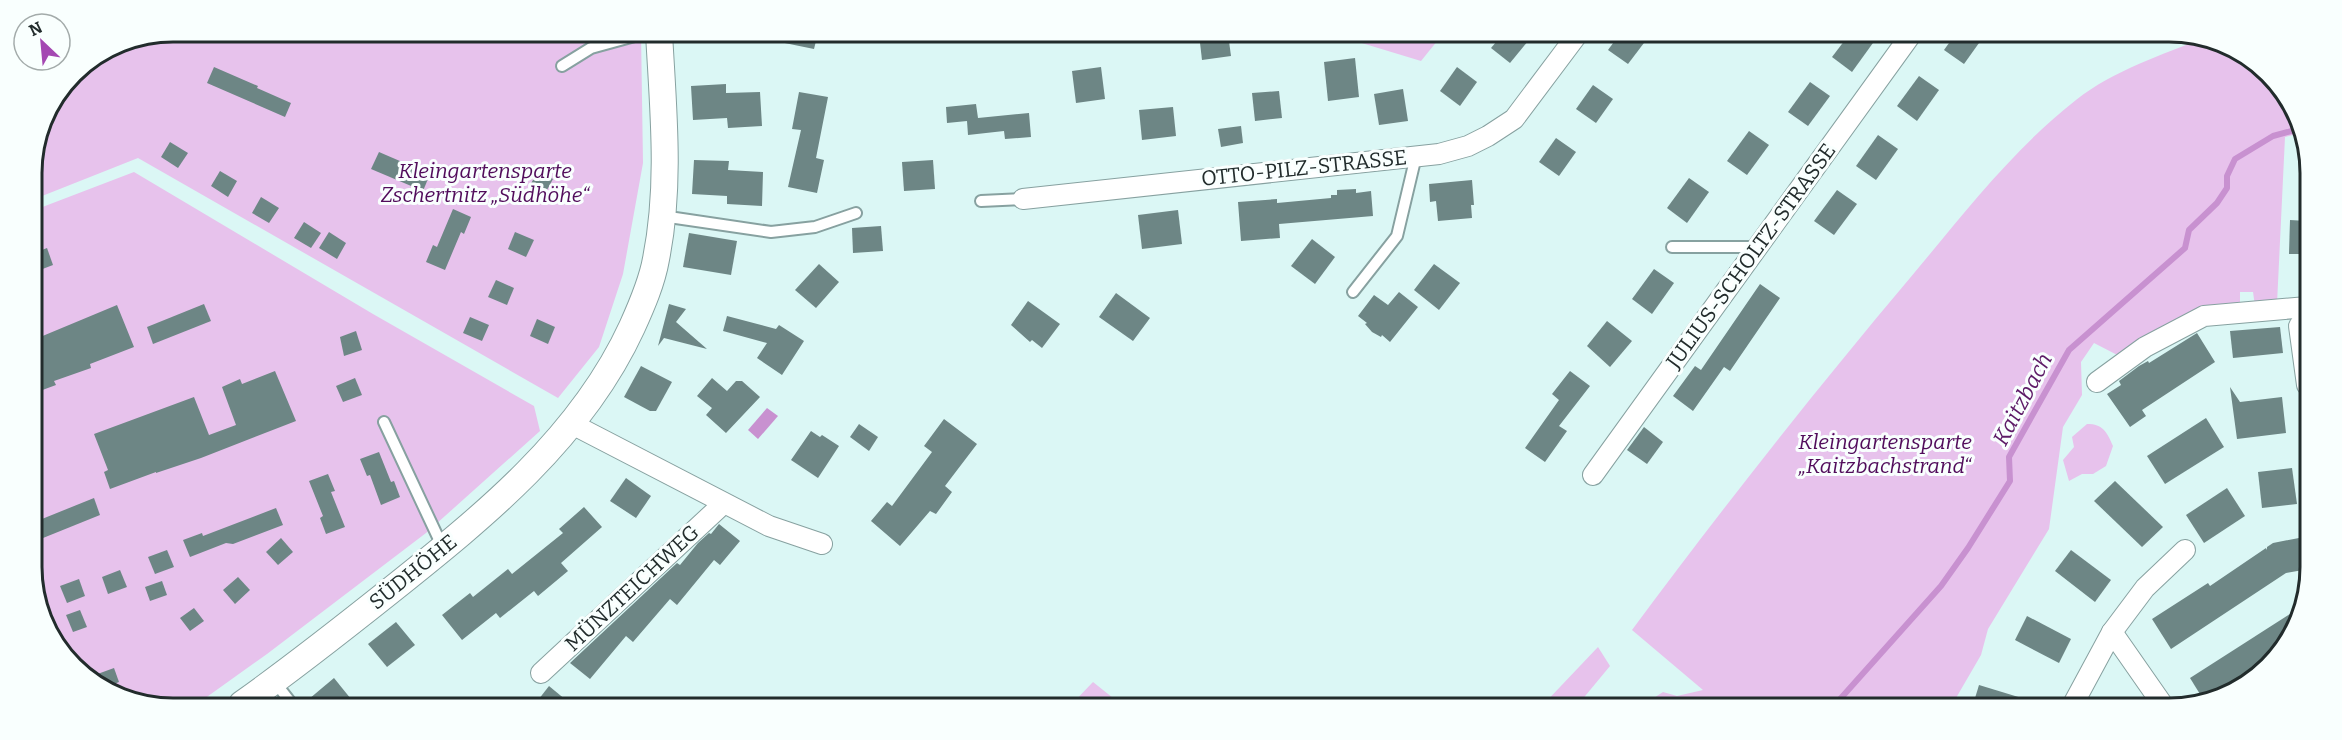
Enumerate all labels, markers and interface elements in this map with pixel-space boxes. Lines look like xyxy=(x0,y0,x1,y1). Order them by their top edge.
north arrow xyxy=(12,12,72,72)
text: N xyxy=(26,18,45,40)
street label: JULIUS-SCHOLTZ-STRASSE xyxy=(1660,138,1841,374)
street label: OTTO-PILZ-STRASSE xyxy=(1200,144,1408,192)
park label: Kleingartensparte Zschertnitz „Südhöhe“ xyxy=(381,158,591,208)
water label: Kaitzbach xyxy=(1987,348,2058,450)
park label: Kleingartensparte „Kaitzbachstrand“ xyxy=(1798,429,1973,479)
street label: MÜNZTEICHWEG xyxy=(560,519,704,657)
street label: SÜDHÖHE xyxy=(364,529,462,615)

